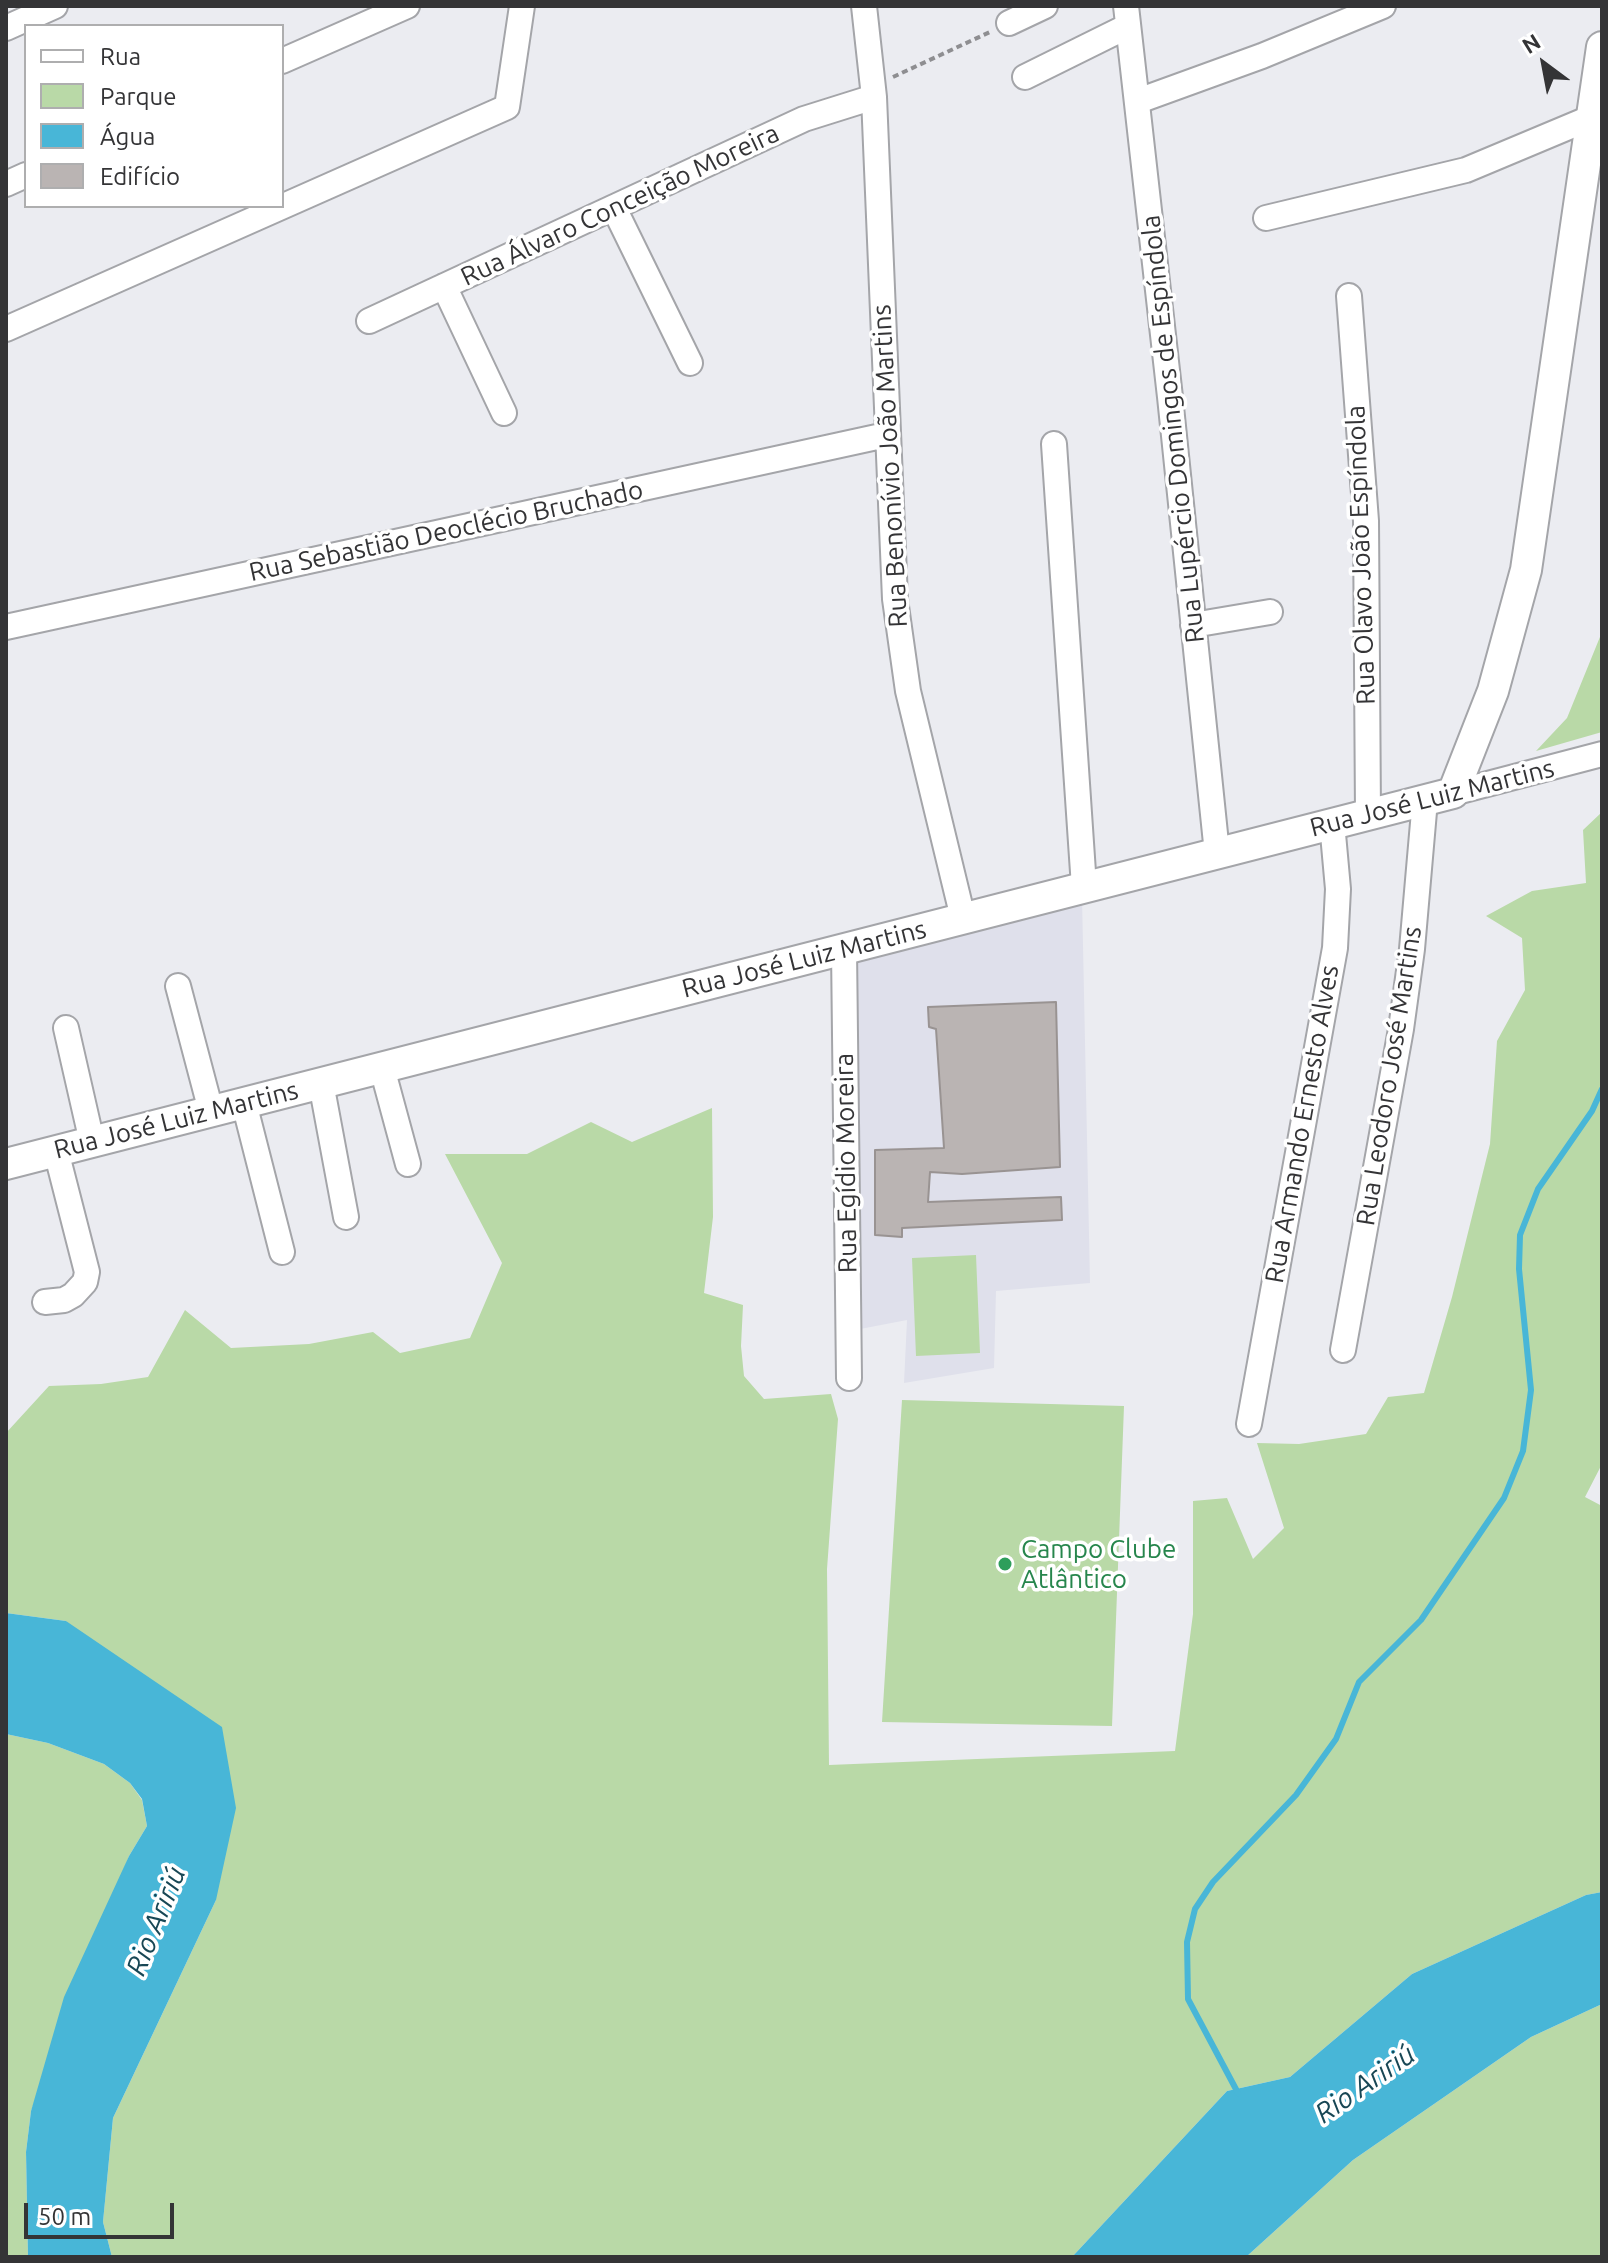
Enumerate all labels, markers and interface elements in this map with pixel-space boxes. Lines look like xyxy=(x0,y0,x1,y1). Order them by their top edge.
legend xyxy=(24,24,284,208)
north arrow xyxy=(1504,24,1584,104)
text: N xyxy=(1517,28,1545,58)
text: Rua xyxy=(100,43,141,70)
text: Parque xyxy=(100,83,177,110)
street label: Rua Álvaro Conceição Moreira xyxy=(456,117,784,293)
text: Água xyxy=(100,123,155,150)
text: Edifício xyxy=(100,163,180,190)
street label: Rua Lupércio Domingos de Espíndola xyxy=(1135,213,1211,645)
street label: Rua Benonívio João Martins xyxy=(866,304,914,628)
street label: Rua Olavo João Espíndola xyxy=(1340,405,1382,705)
street label: Rua Sebastião Deoclécio Bruchado xyxy=(246,474,646,588)
street label: Rua José Luiz Martins xyxy=(1307,753,1557,843)
street label: Rua José Luiz Martins xyxy=(679,914,929,1004)
street label: Rua Leodoro José Martins xyxy=(1350,924,1428,1228)
street label: Rua Armando Ernesto Alves xyxy=(1259,963,1345,1285)
street label: Rua Egídio Moreira xyxy=(828,1053,864,1273)
street label: Rua José Luiz Martins xyxy=(51,1075,301,1165)
place label: Campo Clube Atlântico xyxy=(1021,1533,1176,1594)
marker: Campo Clube Atlântico xyxy=(996,1555,1014,1573)
water label: Rio Aririú xyxy=(119,1862,193,1980)
water label: Rio Aririú xyxy=(1309,2037,1421,2131)
scale bar xyxy=(28,2187,178,2237)
text: 50 m xyxy=(38,2203,91,2230)

